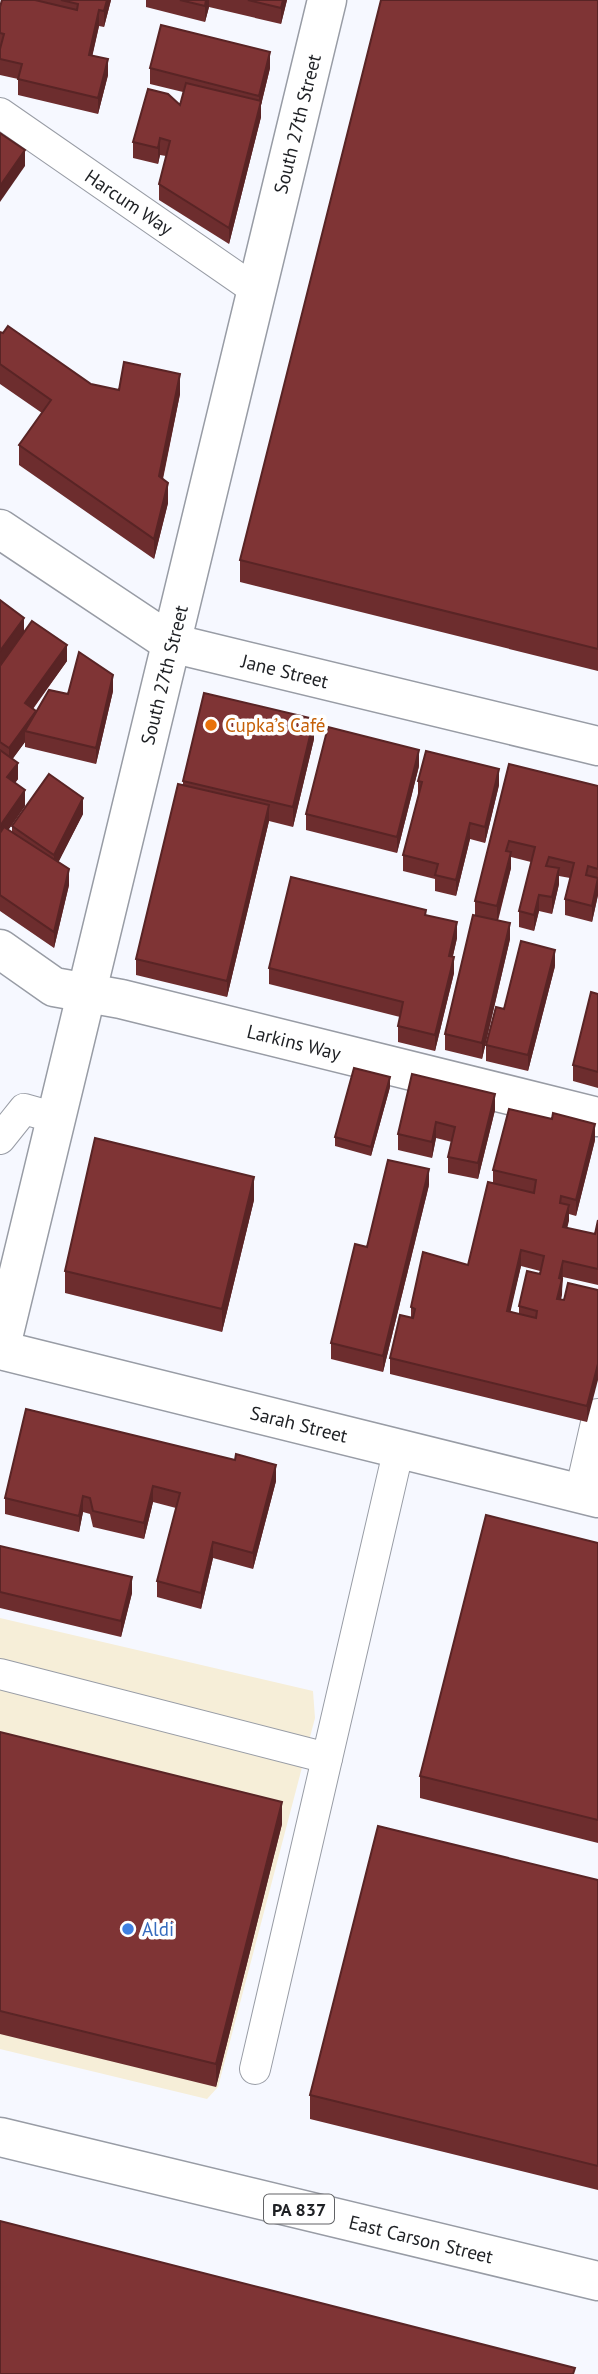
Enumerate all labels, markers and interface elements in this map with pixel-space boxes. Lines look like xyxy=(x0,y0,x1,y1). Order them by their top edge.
street label: South 27th Street xyxy=(268,51,326,196)
street label: Harcum Way xyxy=(80,164,178,240)
street label: South 27th Street xyxy=(135,602,193,747)
street label: Jane Street xyxy=(238,648,331,693)
place label: Cupka’s Café xyxy=(225,713,325,737)
marker: Cupka’s Café xyxy=(203,717,219,733)
street label: Larkins Way xyxy=(245,1019,344,1065)
street label: Sarah Street xyxy=(248,1400,351,1448)
place label: Aldi xyxy=(142,1917,174,1941)
marker: Aldi xyxy=(120,1921,136,1937)
road number: PA 837 xyxy=(264,2194,334,2224)
street label: East Carson Street xyxy=(346,2209,496,2269)

